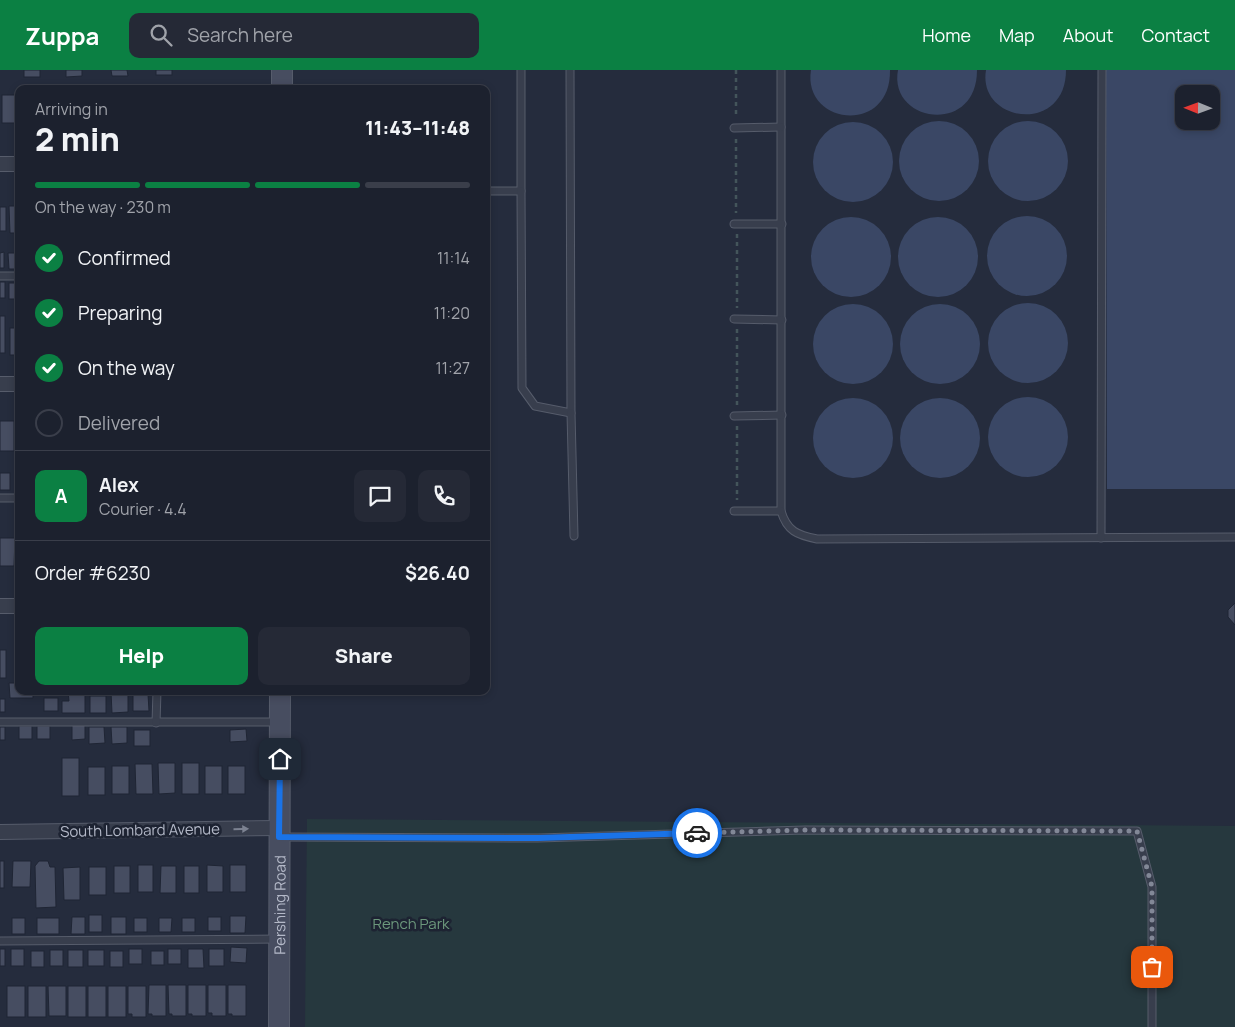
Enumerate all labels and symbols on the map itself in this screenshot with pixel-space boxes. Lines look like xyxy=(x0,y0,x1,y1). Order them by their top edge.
north arrow xyxy=(1175,85,1220,130)
pin xyxy=(259,738,301,780)
courier xyxy=(672,808,722,858)
street label: South Lombard Avenue xyxy=(60,818,220,842)
one-way arrow xyxy=(233,824,249,832)
street label: Pershing Road xyxy=(269,855,290,955)
park label: Rench Park xyxy=(373,913,450,934)
pin xyxy=(1131,946,1173,988)

